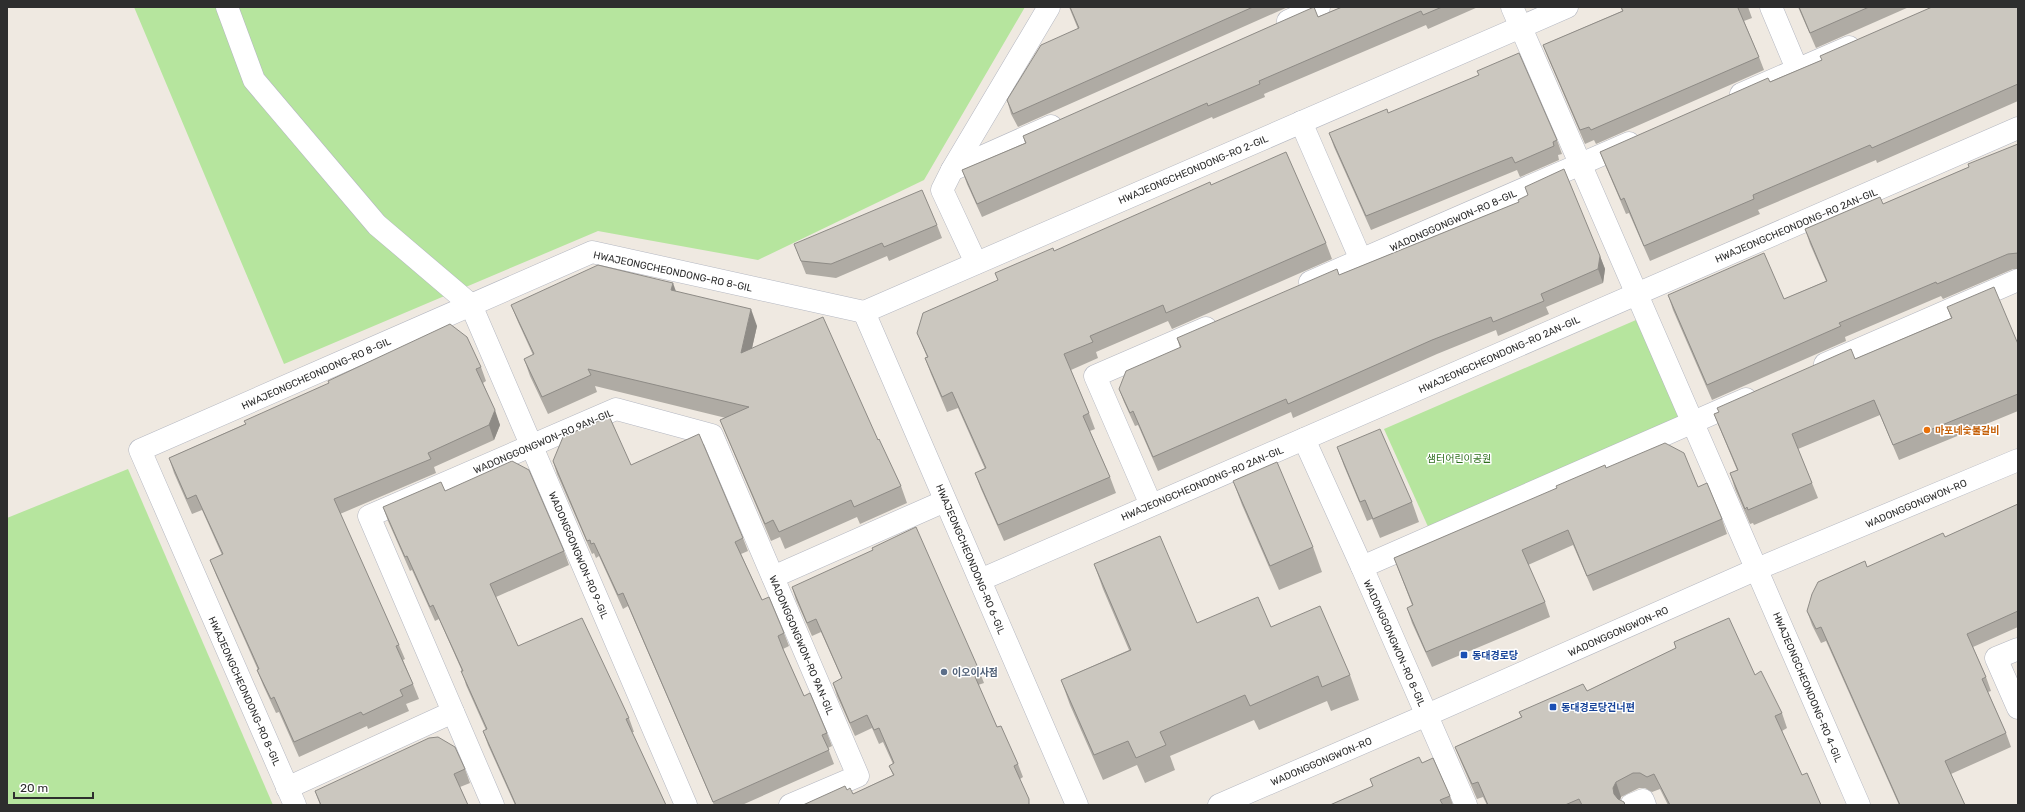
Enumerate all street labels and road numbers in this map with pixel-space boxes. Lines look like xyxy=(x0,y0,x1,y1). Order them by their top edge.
street label: HWAJEONGCHEONDONG-RO 2-GIL xyxy=(1117,133,1270,207)
street label: HWAJEONGCHEONDONG-RO 2AN-GIL xyxy=(1713,186,1880,266)
street label: WADONGGONGWON-RO 8-GIL xyxy=(1388,187,1519,254)
street label: HWAJEONGCHEONDONG-RO 8-GIL xyxy=(592,249,754,295)
street label: HWAJEONGCHEONDONG-RO 2AN-GIL xyxy=(1417,314,1582,396)
street label: HWAJEONGCHEONDONG-RO 8-GIL xyxy=(240,335,393,412)
street label: WADONGGONGWON-RO 9AN-GIL xyxy=(472,407,615,477)
street label: HWAJEONGCHEONDONG-RO 2AN-GIL xyxy=(1119,444,1286,524)
street label: WADONGGONGWON-RO xyxy=(1864,477,1969,531)
street label: HWAJEONGCHEONDONG-RO 6-GIL xyxy=(933,483,1007,637)
street label: WADONGGONGWON-RO 9-GIL xyxy=(546,490,611,621)
street label: WADONGGONGWON-RO 9AN-GIL xyxy=(766,574,836,717)
street label: WADONGGONGWON-RO 8-GIL xyxy=(1361,578,1428,709)
street label: WADONGGONGWON-RO xyxy=(1566,604,1671,660)
street label: HWAJEONGCHEONDONG-RO 4-GIL xyxy=(1770,610,1844,765)
street label: HWAJEONGCHEONDONG-RO 8-GIL xyxy=(206,615,283,768)
street label: WADONGGONGWON-RO xyxy=(1269,735,1374,789)

